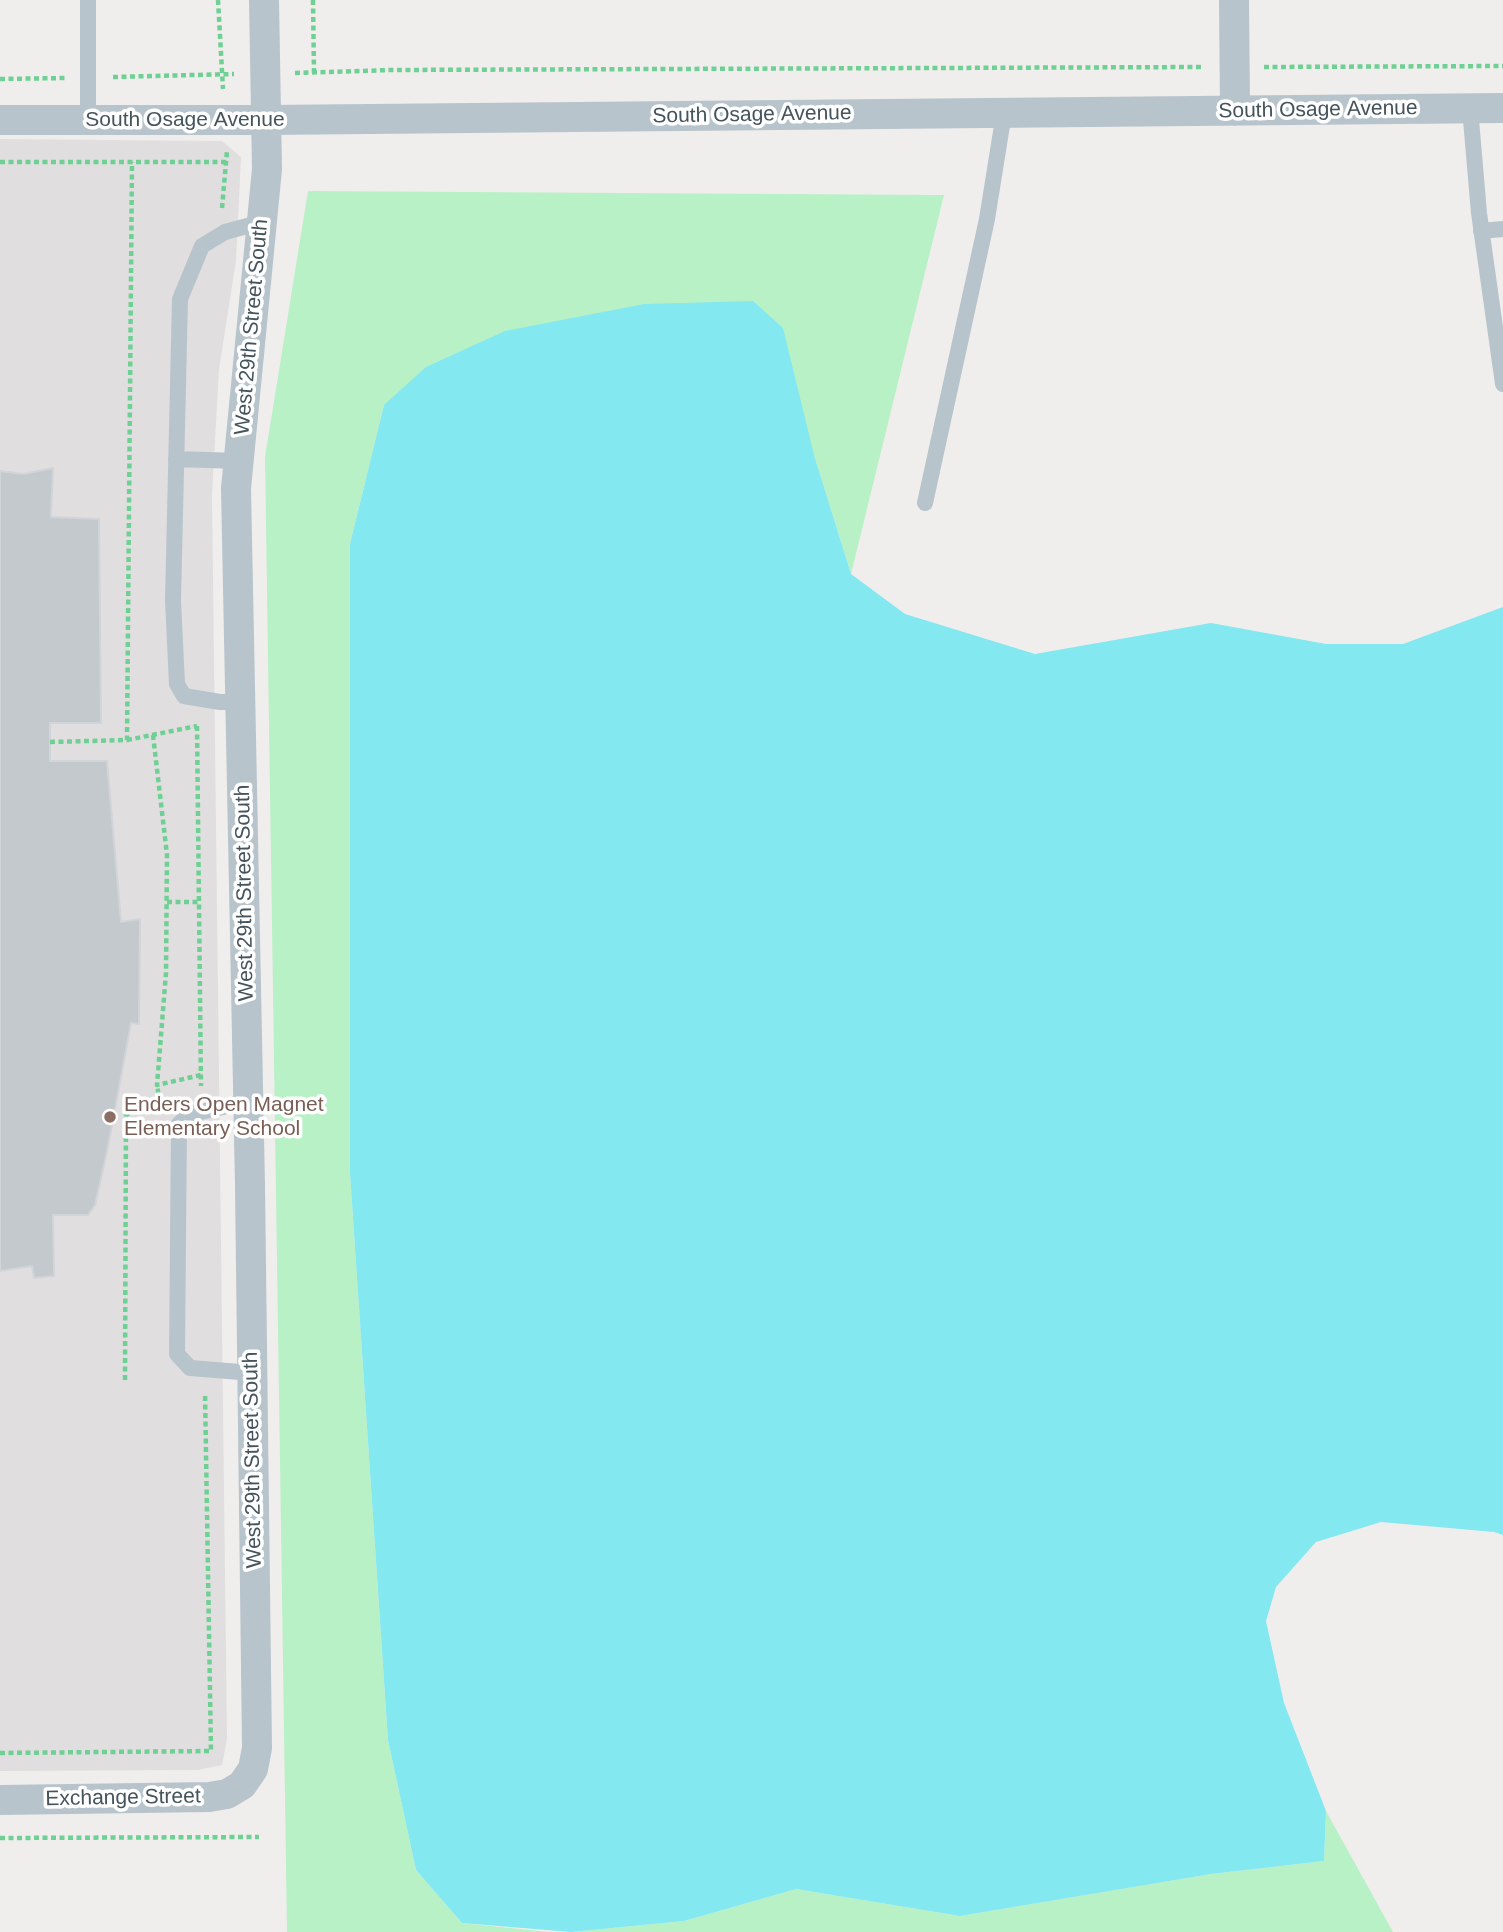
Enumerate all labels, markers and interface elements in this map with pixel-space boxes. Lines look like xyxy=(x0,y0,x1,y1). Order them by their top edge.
street label: South Osage Avenue xyxy=(1218,96,1418,124)
street label: South Osage Avenue xyxy=(652,101,852,129)
street label: South Osage Avenue xyxy=(85,107,285,133)
street label: West 29th Street South xyxy=(230,218,274,436)
street label: West 29th Street South xyxy=(231,784,259,1002)
place label: Enders Open Magnet Elementary School xyxy=(124,1092,324,1142)
marker: Enders Open Magnet Elementary School xyxy=(102,1109,118,1125)
street label: West 29th Street South xyxy=(239,1351,267,1569)
street label: Exchange Street xyxy=(45,1784,201,1812)

